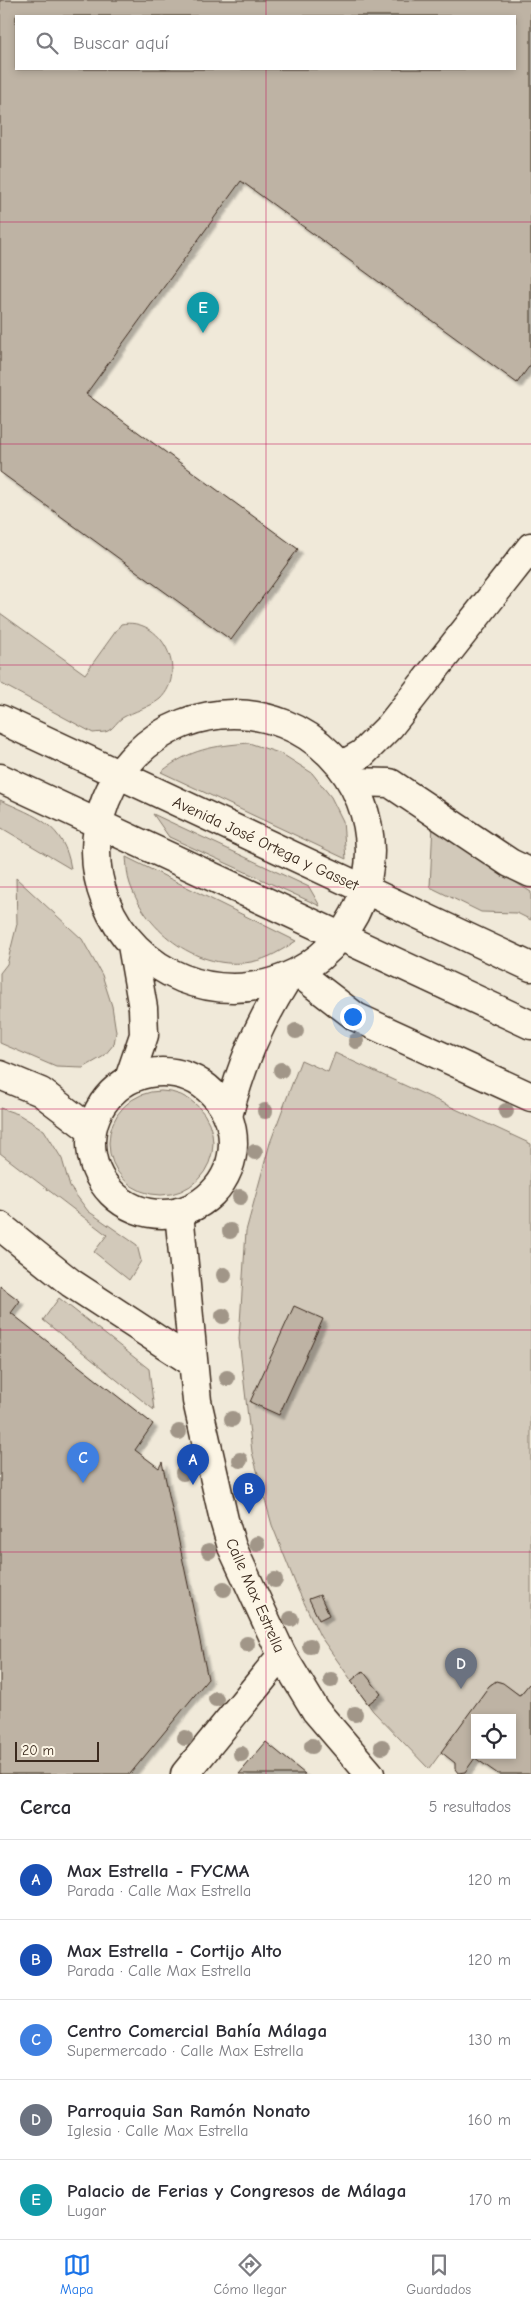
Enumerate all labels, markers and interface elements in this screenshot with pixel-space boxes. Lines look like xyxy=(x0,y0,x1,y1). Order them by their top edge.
search box xyxy=(15,15,516,70)
icon: search xyxy=(33,29,61,57)
text: Buscar aquí xyxy=(73,32,169,54)
pin: E xyxy=(187,292,219,333)
street label: Avenida José Ortega y Gasset xyxy=(170,793,362,895)
your location xyxy=(340,1004,366,1030)
pin: C xyxy=(67,1442,99,1483)
pin: A xyxy=(177,1444,209,1485)
pin: B xyxy=(233,1473,265,1514)
street label: Calle Max Estrella xyxy=(222,1535,288,1655)
pin: D xyxy=(445,1648,477,1689)
map controls xyxy=(471,1714,516,1759)
button: locate xyxy=(471,1714,516,1759)
scale bar xyxy=(15,1739,99,1762)
text: 20 m xyxy=(22,1742,54,1759)
text: Cerca xyxy=(20,1795,71,1819)
text: 5 resultados xyxy=(429,1798,511,1816)
text: Max Estrella - FYCMA xyxy=(67,1860,249,1882)
text: A xyxy=(32,1871,40,1889)
text: 120 m xyxy=(468,1871,511,1889)
text: Parada · Calle Max Estrella xyxy=(67,1882,251,1900)
text: Max Estrella - Cortijo Alto xyxy=(67,1940,282,1962)
text: B xyxy=(31,1951,41,1969)
text: 120 m xyxy=(468,1951,511,1969)
text: Parada · Calle Max Estrella xyxy=(67,1962,251,1980)
text: Centro Comercial Bahía Málaga xyxy=(67,2020,327,2042)
text: C xyxy=(31,2031,41,2049)
text: 130 m xyxy=(468,2031,511,2049)
text: Supermercado · Calle Max Estrella xyxy=(67,2042,304,2060)
text: Parroquia San Ramón Nonato xyxy=(67,2100,310,2122)
text: D xyxy=(31,2111,41,2129)
text: 160 m xyxy=(468,2111,511,2129)
text: Iglesia · Calle Max Estrella xyxy=(67,2122,249,2140)
text: Palacio de Ferias y Congresos de Málaga xyxy=(67,2180,406,2202)
text: E xyxy=(31,2191,41,2209)
text: 170 m xyxy=(469,2191,511,2209)
text: Lugar xyxy=(67,2202,106,2220)
tab: Mapa xyxy=(60,2251,94,2298)
tab: Cómo llegar xyxy=(213,2251,286,2298)
tab: Guardados xyxy=(406,2251,471,2298)

